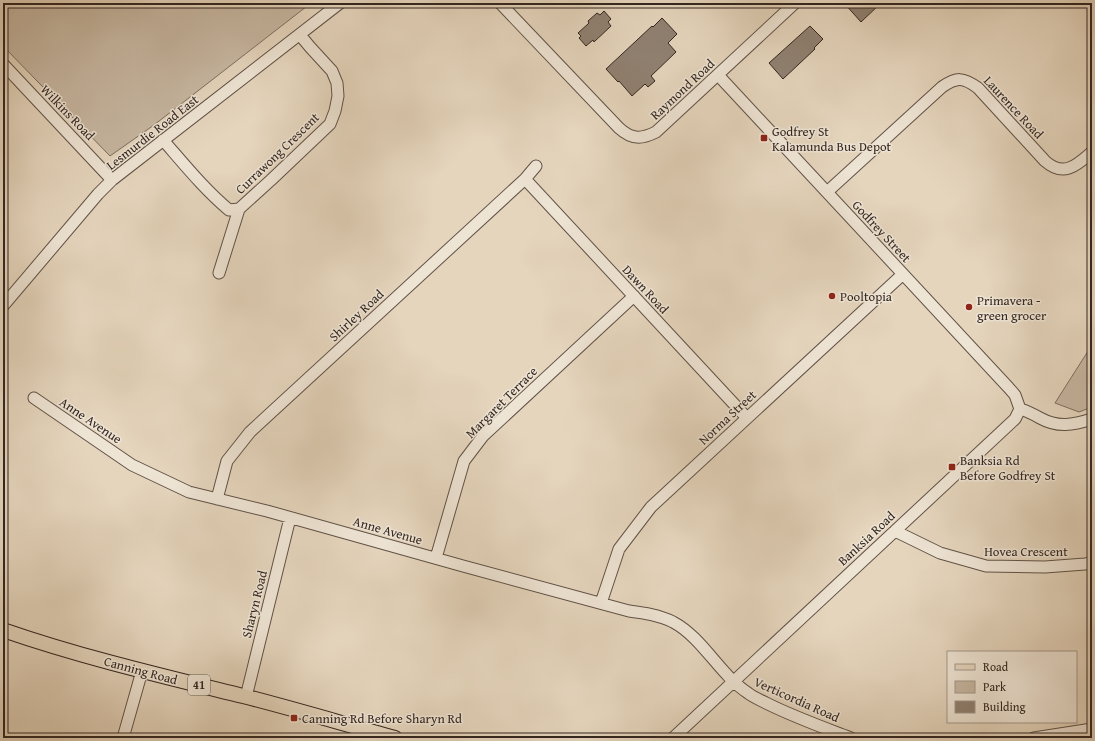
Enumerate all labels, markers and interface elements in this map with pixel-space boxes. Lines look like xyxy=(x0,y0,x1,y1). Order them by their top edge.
street label: Raymond Road xyxy=(646,55,719,124)
street label: Laurence Road xyxy=(979,72,1048,143)
street label: Wilkins Road xyxy=(36,80,99,145)
street label: Lesmurdie Road East xyxy=(102,90,203,175)
street label: Currawong Crescent xyxy=(231,108,324,198)
place label: Godfrey St Kalamunda Bus Depot xyxy=(772,122,892,156)
marker: Godfrey St Kalamunda Bus Depot xyxy=(759,133,769,143)
street label: Godfrey Street xyxy=(848,196,916,267)
street label: Dawn Road xyxy=(618,261,673,318)
street label: Shirley Road xyxy=(325,285,388,346)
place label: Pooltopia xyxy=(840,287,893,306)
marker: Pooltopia xyxy=(827,291,837,301)
place label: Primavera - green grocer xyxy=(977,291,1047,325)
marker: Primavera - green grocer xyxy=(964,302,974,312)
street label: Margaret Terrace xyxy=(461,362,542,443)
street label: Norma Street xyxy=(694,385,761,449)
street label: Anne Avenue xyxy=(56,393,126,448)
place label: Banksia Rd Before Godfrey St xyxy=(960,451,1056,485)
marker: Banksia Rd Before Godfrey St xyxy=(947,462,957,472)
street label: Banksia Road xyxy=(833,507,899,570)
street label: Anne Avenue xyxy=(351,512,425,549)
street label: Hovea Crescent xyxy=(984,542,1068,561)
street label: Sharyn Road xyxy=(237,568,272,640)
legend xyxy=(947,651,1077,723)
street label: Canning Road xyxy=(102,652,180,689)
text: Road xyxy=(983,658,1009,675)
street label: Verticordia Road xyxy=(751,672,843,727)
road number: 41 xyxy=(188,675,210,695)
text: Park xyxy=(983,678,1007,695)
text: Building xyxy=(983,698,1026,715)
place label: Canning Rd Before Sharyn Rd xyxy=(302,709,462,728)
marker: Canning Rd Before Sharyn Rd xyxy=(289,713,299,723)

